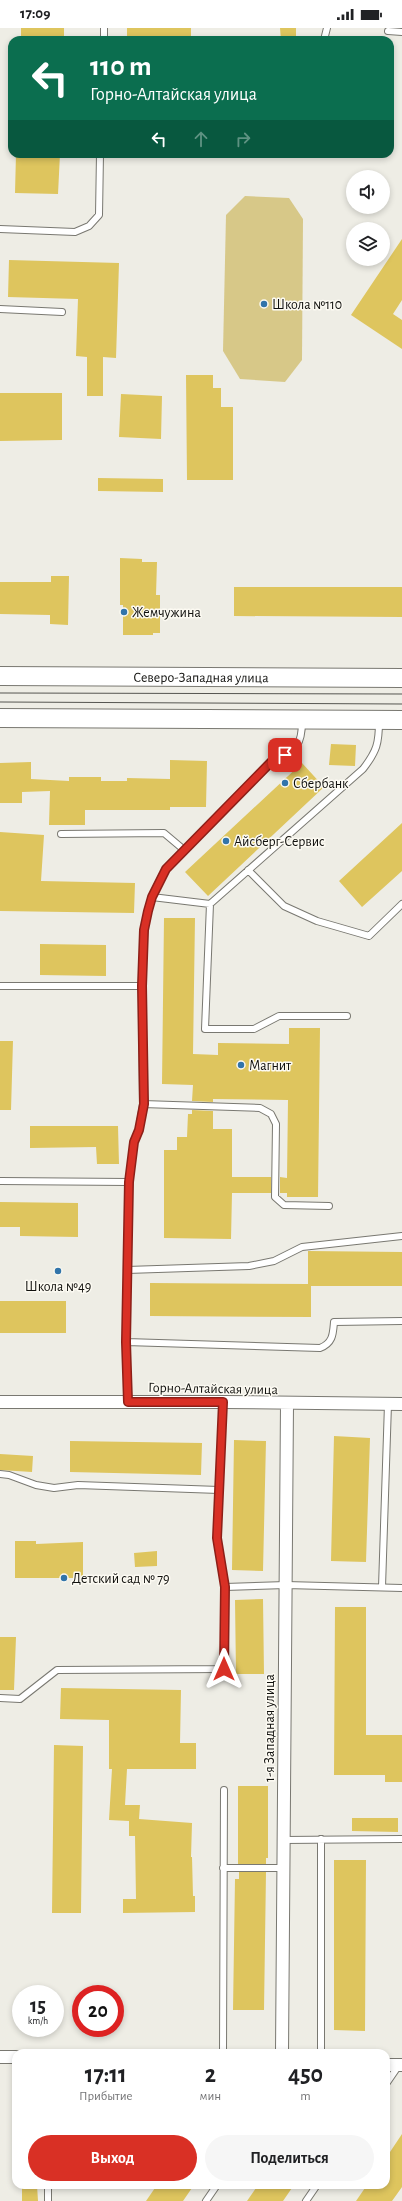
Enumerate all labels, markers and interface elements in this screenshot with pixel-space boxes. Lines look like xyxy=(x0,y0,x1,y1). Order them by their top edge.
text: 17:09 xyxy=(20,6,50,21)
icon: left xyxy=(24,52,76,104)
text: 110 m xyxy=(90,53,152,81)
text: Горно-Алтайская улица xyxy=(90,86,257,104)
icon: left xyxy=(148,128,170,150)
icon: ahead xyxy=(190,128,212,150)
icon: right xyxy=(232,128,254,150)
map controls xyxy=(346,170,390,266)
button: sound xyxy=(346,170,390,214)
button: layers xyxy=(346,222,390,266)
place label: Школа №110 xyxy=(272,298,342,312)
marker: Школа №110 xyxy=(259,299,269,309)
place label: Жемчужина xyxy=(132,606,201,620)
marker: Жемчужина xyxy=(119,607,129,617)
street label: Северо-Западная улица xyxy=(133,671,269,685)
pin xyxy=(268,738,302,772)
icon: arrive xyxy=(274,744,296,766)
place label: Сбербанк xyxy=(293,777,349,791)
marker: Сбербанк xyxy=(280,778,290,788)
place label: Айсберг-Сервис xyxy=(234,835,325,849)
marker: Айсберг-Сервис xyxy=(221,836,231,846)
place label: Магнит xyxy=(249,1059,292,1073)
marker: Магнит xyxy=(236,1060,246,1070)
marker: Школа №49 xyxy=(53,1266,63,1276)
place label: Школа №49 xyxy=(25,1280,91,1294)
street label: Горно-Алтайская улица xyxy=(148,1381,279,1397)
place label: Детский сад № 79 xyxy=(72,1572,170,1586)
marker: Детский сад № 79 xyxy=(59,1573,69,1583)
position arrow xyxy=(203,1648,245,1690)
street label: 1-я Западная улица xyxy=(263,1674,277,1782)
speed limit sign: 20 xyxy=(72,1985,124,2037)
text: 15 xyxy=(30,1996,46,2016)
text: km/h xyxy=(28,2016,48,2026)
text: 17:11 xyxy=(85,2063,127,2087)
text: 2 xyxy=(205,2063,216,2087)
text: 450 xyxy=(288,2063,323,2087)
text: Прибытие xyxy=(79,2090,133,2103)
text: мин xyxy=(200,2090,221,2103)
text: m xyxy=(300,2090,311,2103)
button: Выход xyxy=(28,2135,197,2181)
button: Поделиться xyxy=(205,2135,374,2181)

